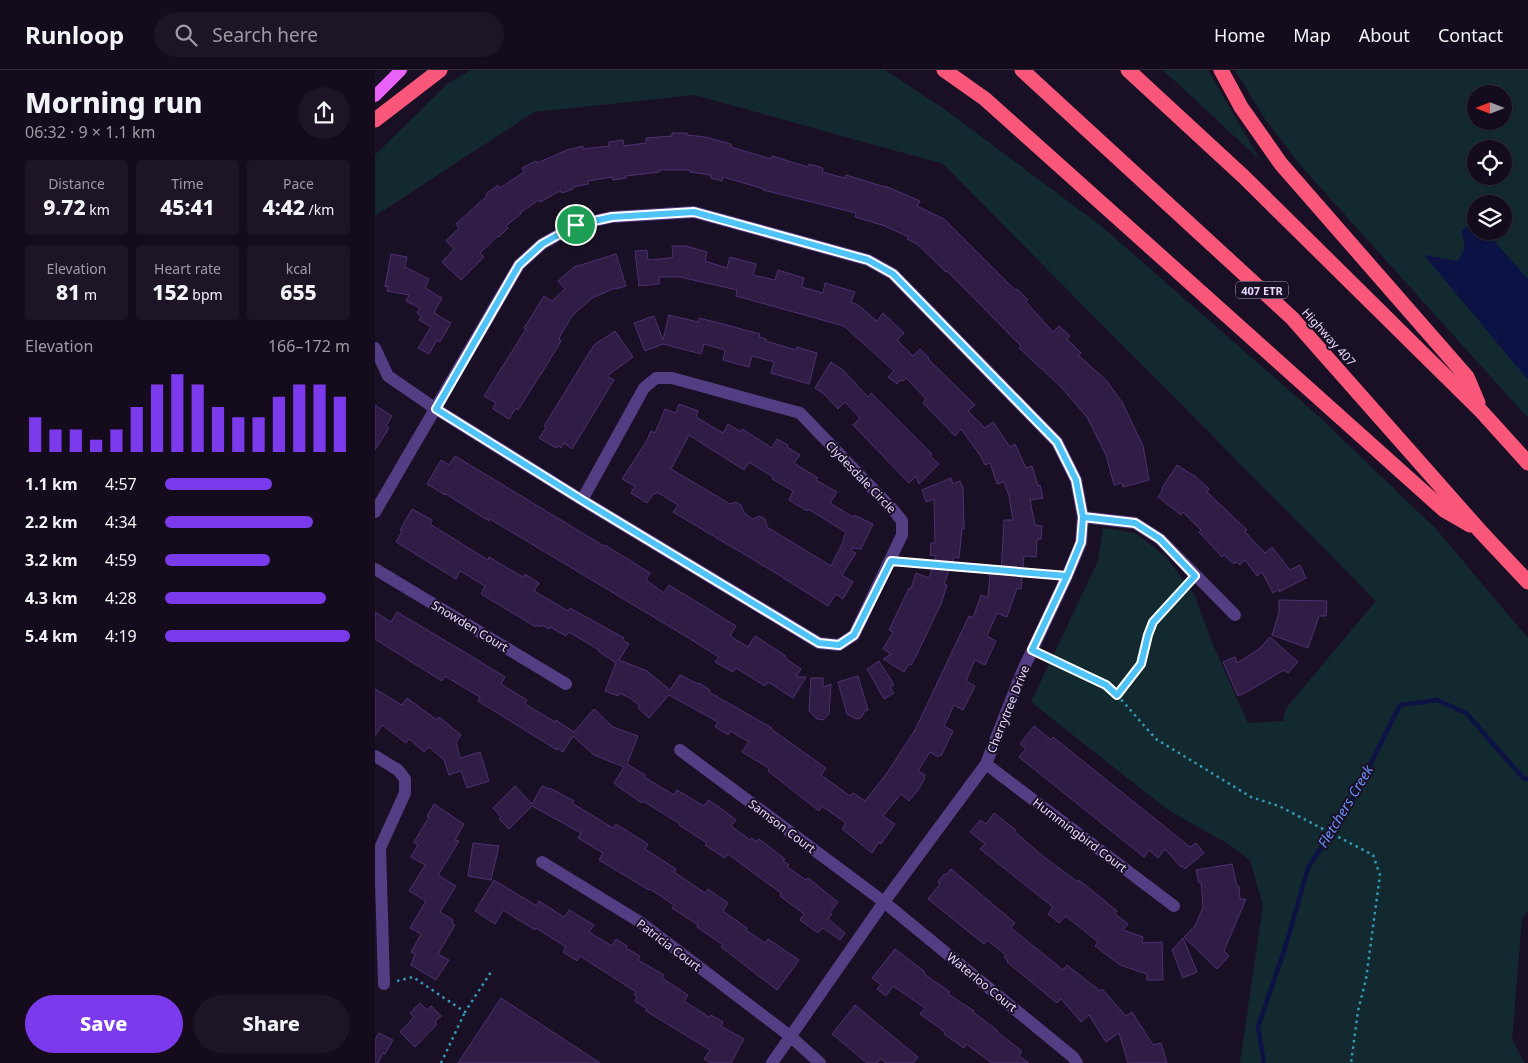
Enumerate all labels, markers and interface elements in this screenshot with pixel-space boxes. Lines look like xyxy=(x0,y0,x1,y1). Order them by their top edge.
search box xyxy=(154,12,504,57)
text: Runloop xyxy=(25,18,124,51)
icon: search xyxy=(172,21,200,49)
text: Search here xyxy=(212,22,318,48)
text: Home xyxy=(1214,23,1265,47)
text: Map xyxy=(1293,23,1331,47)
text: About xyxy=(1359,23,1410,47)
text: Contact xyxy=(1438,23,1503,47)
text: Morning run xyxy=(25,83,203,121)
north arrow xyxy=(1467,85,1513,130)
map controls xyxy=(1467,85,1512,240)
button: share xyxy=(298,87,350,139)
text: 06:32 · 9 × 1.1 km xyxy=(25,121,155,143)
button: locate xyxy=(1467,140,1512,185)
text: Distance xyxy=(48,174,105,193)
text: Time xyxy=(171,174,204,193)
text: Pace xyxy=(283,174,314,193)
text: 9.72 xyxy=(43,193,86,221)
text: 45:41 xyxy=(160,193,215,221)
text: 4:42 xyxy=(263,193,305,221)
button: layers xyxy=(1467,195,1512,240)
text: km xyxy=(86,200,110,219)
text: /km xyxy=(305,200,334,219)
pin xyxy=(555,204,597,246)
icon: arrive xyxy=(562,211,590,239)
text: Elevation xyxy=(47,259,106,278)
text: Heart rate xyxy=(154,259,221,278)
text: kcal xyxy=(286,259,311,278)
text: 81 xyxy=(56,278,80,306)
text: 152 xyxy=(152,278,189,306)
text: 655 xyxy=(280,278,317,306)
road number: 407 ETR xyxy=(1236,282,1288,298)
text: m xyxy=(80,285,97,304)
text: bpm xyxy=(189,285,223,304)
street label: Highway 407 xyxy=(1298,304,1360,370)
text: Elevation xyxy=(25,335,93,357)
text: 166–172 m xyxy=(268,335,350,357)
street label: Clydesdale Circle xyxy=(822,437,900,517)
text: 1.1 km xyxy=(25,473,77,495)
text: 4:57 xyxy=(105,473,137,495)
text: 2.2 km xyxy=(25,511,77,533)
text: 4:34 xyxy=(105,511,137,533)
text: 3.2 km xyxy=(25,549,77,571)
text: 4:59 xyxy=(105,549,137,571)
text: 4.3 km xyxy=(25,587,77,609)
text: 4:28 xyxy=(105,587,137,609)
street label: Snowden Court xyxy=(428,596,512,656)
text: 5.4 km xyxy=(25,625,77,647)
text: 4:19 xyxy=(105,625,137,647)
street label: Cherrytree Drive xyxy=(983,662,1033,755)
water label: Fletchers Creek xyxy=(1313,760,1378,851)
street label: Hummingbird Court xyxy=(1029,794,1131,876)
street label: Samson Court xyxy=(745,795,819,857)
street label: Patricia Court xyxy=(633,915,705,975)
street label: Waterloo Court xyxy=(943,948,1021,1016)
button: Save xyxy=(25,995,183,1053)
button: Share xyxy=(193,995,350,1053)

